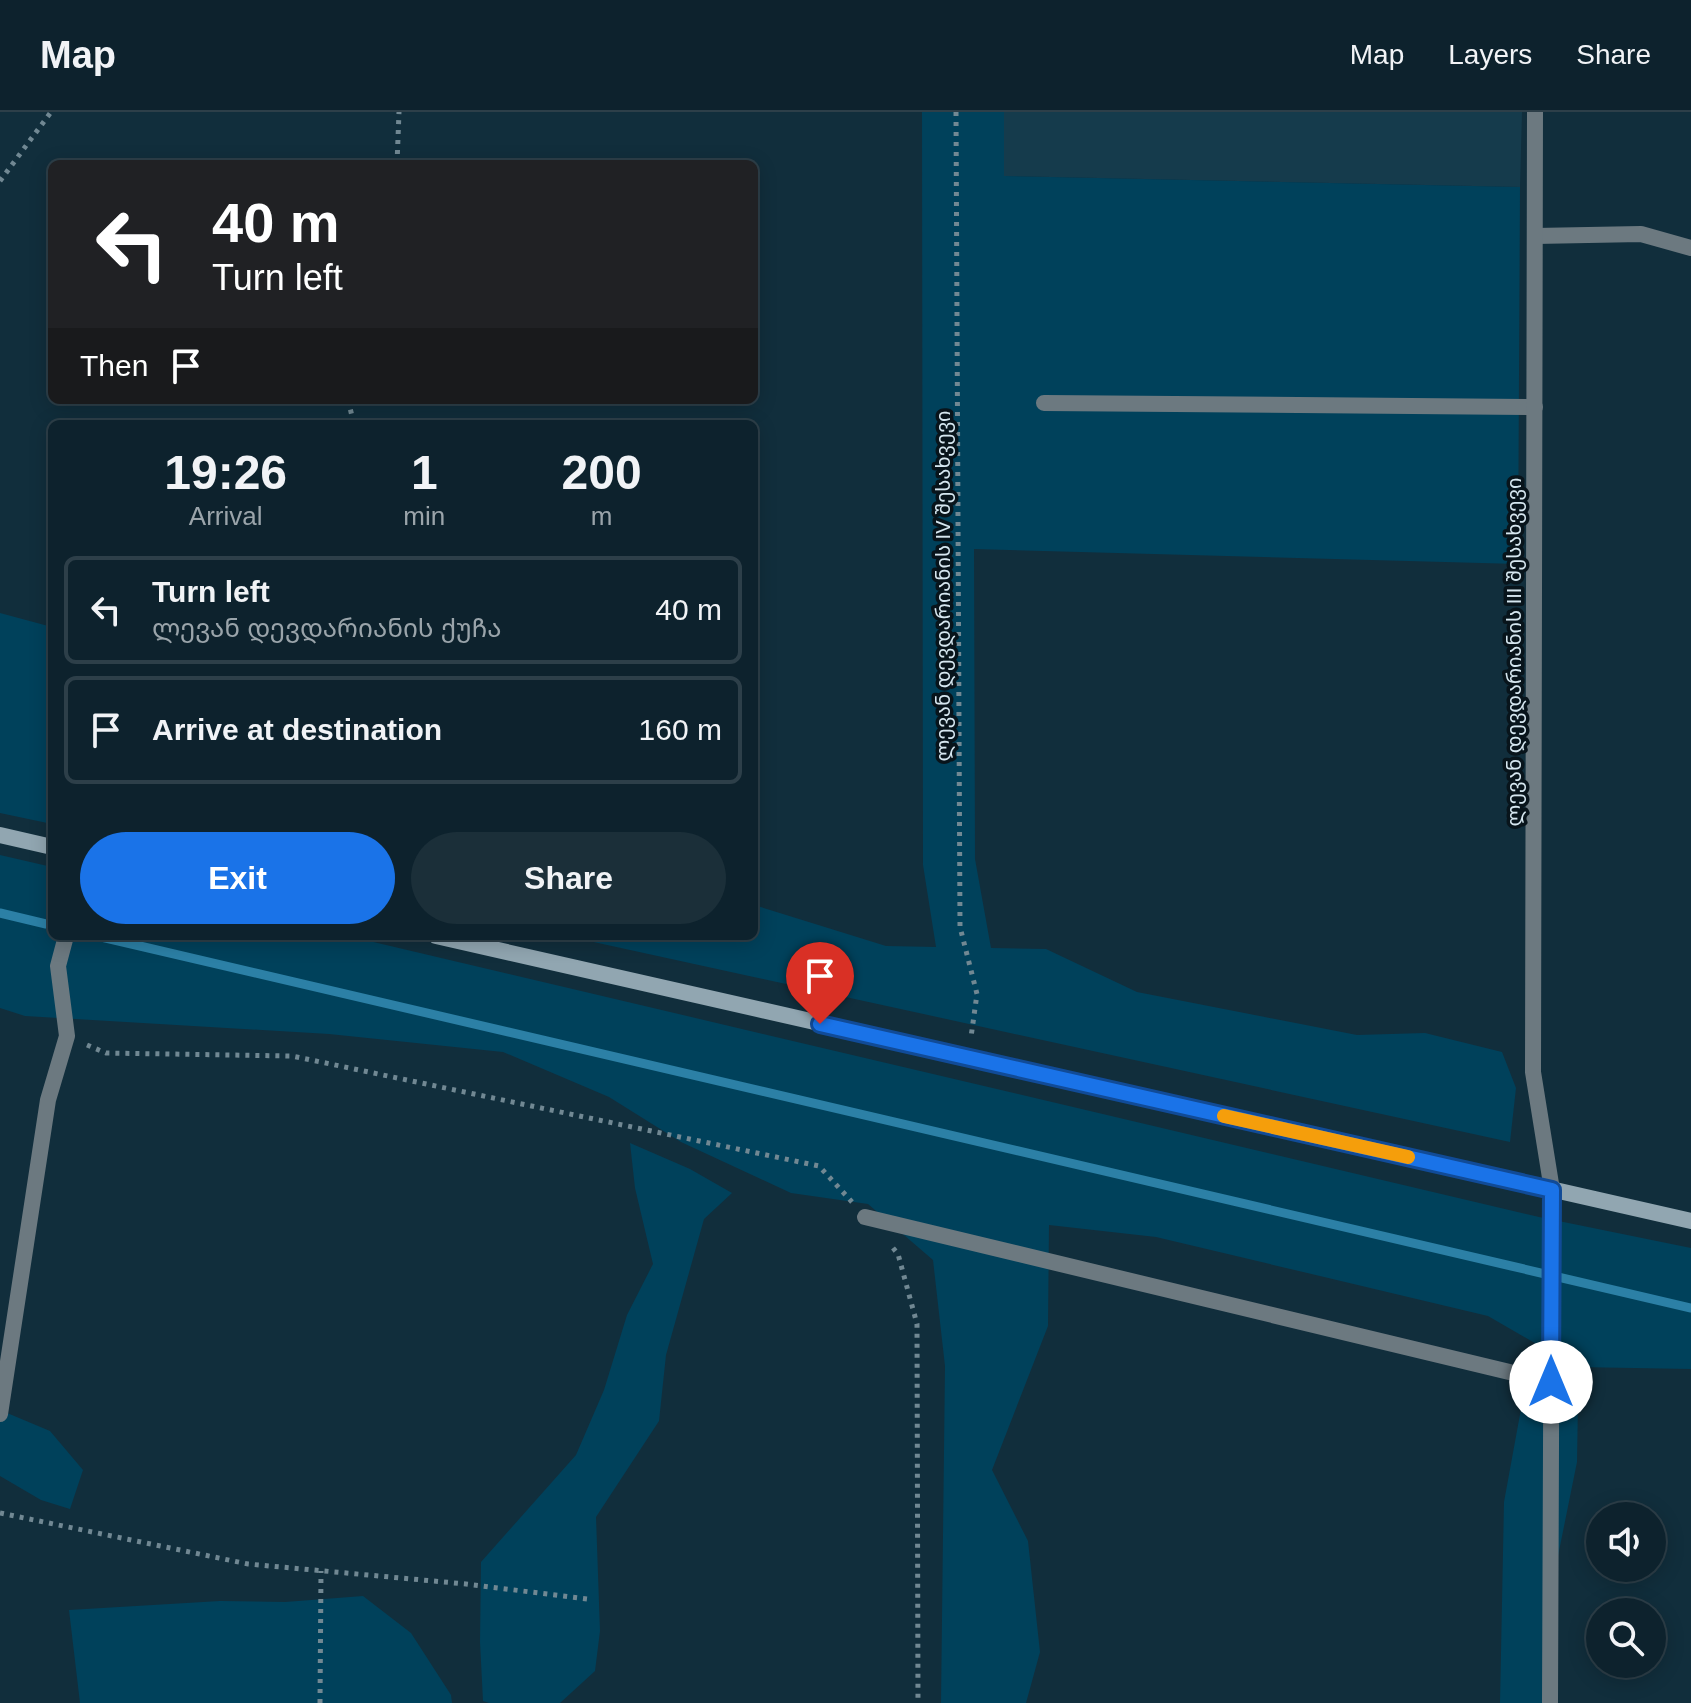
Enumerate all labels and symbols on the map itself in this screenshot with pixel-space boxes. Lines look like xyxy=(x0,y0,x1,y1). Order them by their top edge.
street label: ლევან დევდარიანის IV შესახვევი xyxy=(932,410,956,762)
street label: ლევან დევდარიანის III შესახვევი xyxy=(1503,478,1527,826)
pin xyxy=(786,942,854,1024)
position arrow xyxy=(1509,1340,1593,1424)

